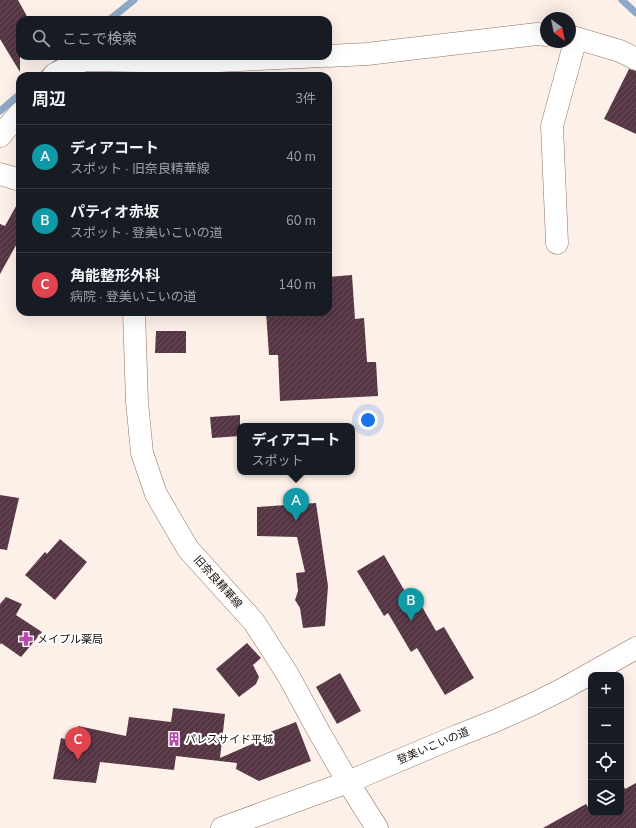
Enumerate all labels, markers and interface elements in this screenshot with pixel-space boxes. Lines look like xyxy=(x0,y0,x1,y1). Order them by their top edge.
north arrow xyxy=(540,12,576,48)
search box xyxy=(16,16,332,60)
icon: search xyxy=(30,27,52,49)
text: ここで検索 xyxy=(62,29,137,49)
text: 周辺 xyxy=(32,88,66,111)
text: 3件 xyxy=(295,90,316,108)
text: ディアコート xyxy=(70,138,159,158)
text: A xyxy=(40,148,50,166)
text: 40 m xyxy=(286,148,316,166)
text: スポット · 旧奈良精華線 xyxy=(70,160,210,178)
text: パティオ赤坂 xyxy=(70,202,159,222)
text: B xyxy=(41,212,49,230)
text: 60 m xyxy=(286,212,316,230)
text: スポット · 登美いこいの道 xyxy=(70,224,223,242)
text: 角能整形外科 xyxy=(70,266,160,286)
text: C xyxy=(41,276,49,294)
text: 140 m xyxy=(278,276,316,294)
text: 病院 · 登美いこいの道 xyxy=(70,288,197,306)
your location xyxy=(358,410,378,430)
popup xyxy=(237,423,355,475)
text: ディアコート xyxy=(252,430,340,450)
text: スポット xyxy=(252,452,304,470)
pin: A xyxy=(283,488,309,521)
street label: 旧奈良精華線 xyxy=(190,552,246,612)
pin: B xyxy=(398,588,424,621)
pharmacy icon: メイプル薬局 xyxy=(18,631,34,647)
place label: メイプル薬局 xyxy=(37,632,103,647)
map controls xyxy=(588,672,624,816)
button: + xyxy=(588,672,624,708)
button: − xyxy=(588,708,624,744)
street label: 登美いこいの道 xyxy=(395,724,471,768)
pin: C xyxy=(65,727,91,760)
building icon: パレスサイド平城 xyxy=(166,731,182,747)
place label: パレスサイド平城 xyxy=(185,732,273,747)
button: locate xyxy=(588,744,624,780)
button: layers xyxy=(588,780,624,816)

